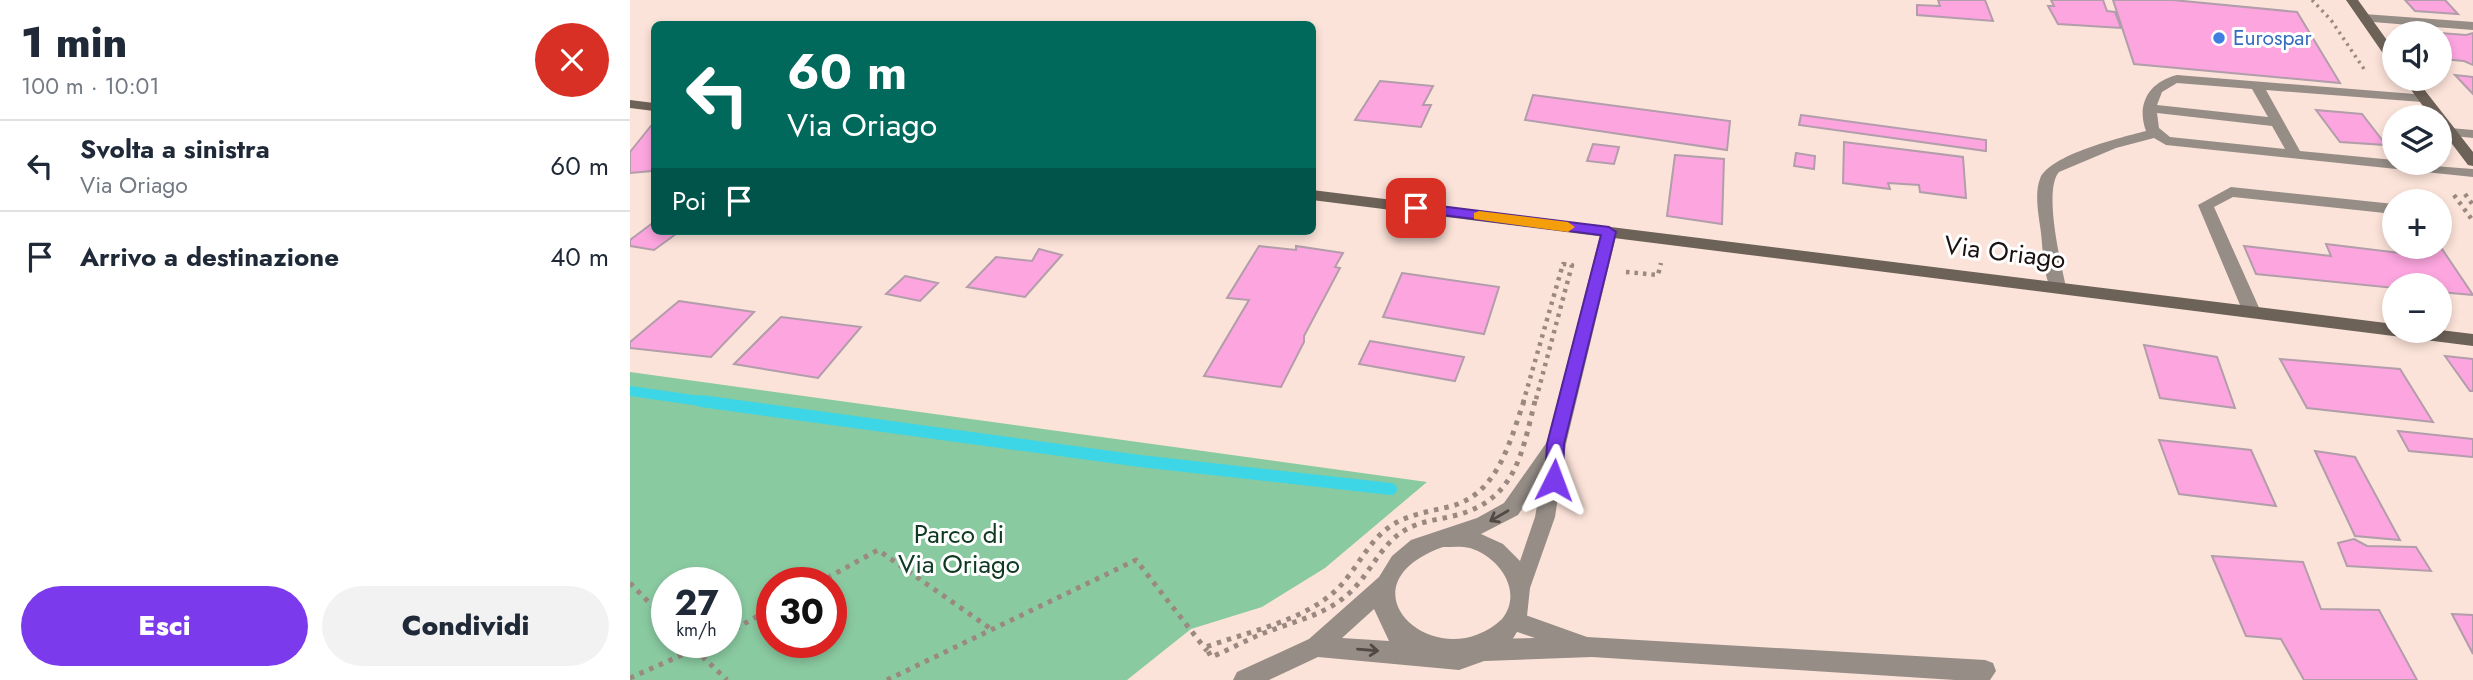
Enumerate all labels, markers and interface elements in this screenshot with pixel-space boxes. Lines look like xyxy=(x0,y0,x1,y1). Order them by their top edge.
text: 1 min xyxy=(21,12,127,73)
map controls xyxy=(2382,21,2452,343)
button: sound xyxy=(2382,21,2452,91)
button: close xyxy=(535,23,609,97)
place label: Eurospar xyxy=(2233,23,2312,53)
marker: Eurospar xyxy=(2211,30,2227,46)
text: 60 m xyxy=(787,37,907,107)
icon: left xyxy=(672,49,763,140)
text: 100 m · 10:01 xyxy=(21,69,160,103)
text: Via Oriago xyxy=(787,102,937,148)
button: layers xyxy=(2382,105,2452,175)
text: Svolta a sinistra xyxy=(80,130,270,168)
icon: left xyxy=(21,147,59,185)
text: 60 m xyxy=(550,147,609,185)
text: Via Oriago xyxy=(80,168,188,202)
pin xyxy=(1386,178,1446,238)
text: Poi xyxy=(672,182,706,220)
icon: arrive xyxy=(720,182,758,220)
icon: arrive xyxy=(1397,189,1435,227)
button: + xyxy=(2382,189,2452,259)
street label: Via Oriago xyxy=(1942,226,2068,278)
icon: arrive xyxy=(21,238,59,276)
text: Arrivo a destinazione xyxy=(80,238,339,276)
text: 40 m xyxy=(550,238,609,276)
button: − xyxy=(2382,273,2452,343)
position arrow xyxy=(1517,443,1591,517)
one-way arrow xyxy=(1489,510,1510,523)
park label: Parco di Via Oriago xyxy=(898,515,1020,583)
speed limit sign: 30 xyxy=(756,567,847,658)
text: 27 xyxy=(674,578,719,628)
button: Esci xyxy=(21,586,308,666)
button: Condividi xyxy=(322,586,609,666)
text: km/h xyxy=(676,617,717,643)
one-way arrow xyxy=(1356,644,1379,657)

